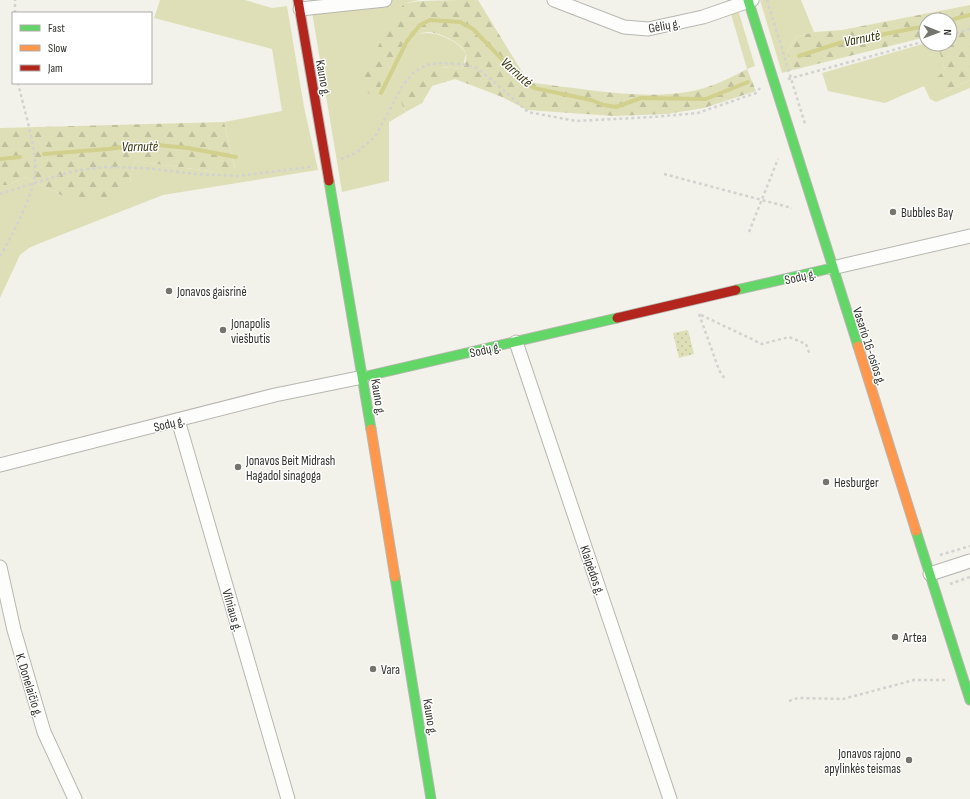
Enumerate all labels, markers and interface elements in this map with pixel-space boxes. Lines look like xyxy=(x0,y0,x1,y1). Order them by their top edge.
legend xyxy=(12,12,152,84)
north arrow xyxy=(918,12,958,52)
street label: Gėlių g. xyxy=(647,15,681,37)
text: Fast xyxy=(48,21,65,36)
water label: Varnutė xyxy=(843,27,882,50)
text: N xyxy=(941,29,954,35)
text: Slow xyxy=(48,41,67,56)
water label: Varnutė xyxy=(497,54,536,91)
street label: Kauno g. xyxy=(312,59,334,98)
text: Jam xyxy=(47,61,63,76)
water label: Varnutė xyxy=(122,138,159,155)
place label: Bubbles Bay xyxy=(901,205,953,221)
marker: Bubbles Bay xyxy=(888,207,898,217)
street label: Sodų g. xyxy=(783,266,817,288)
place label: Jonavos gaisrinė xyxy=(176,284,247,300)
marker: Jonavos gaisrinė xyxy=(164,286,174,296)
street label: Vasario 16-osios g. xyxy=(849,305,889,387)
place label: Jonapolis viešbutis xyxy=(230,316,271,347)
marker: Jonapolis viešbutis xyxy=(218,325,228,335)
street label: Sodų g. xyxy=(468,339,502,361)
street label: Kauno g. xyxy=(367,378,389,417)
street label: Sodų g. xyxy=(152,412,186,436)
place label: Jonavos Beit Midrash Hagadol sinagoga xyxy=(245,453,335,484)
marker: Jonavos Beit Midrash Hagadol sinagoga xyxy=(233,462,243,472)
place label: Hesburger xyxy=(834,475,879,491)
marker: Hesburger xyxy=(821,477,831,487)
street label: Klaipėdos g. xyxy=(576,543,608,597)
street label: Vilniaus g. xyxy=(218,587,246,633)
place label: Artea xyxy=(902,630,927,646)
marker: Artea xyxy=(890,632,900,642)
street label: K. Donelaičio g. xyxy=(12,652,46,719)
place label: Vara xyxy=(381,662,400,678)
marker: Vara xyxy=(368,664,378,674)
street label: Kauno g. xyxy=(419,698,441,737)
place label: Jonavos rajono apylinkės teismas xyxy=(824,746,901,777)
marker: Jonavos rajono apylinkės teismas xyxy=(904,755,914,765)

